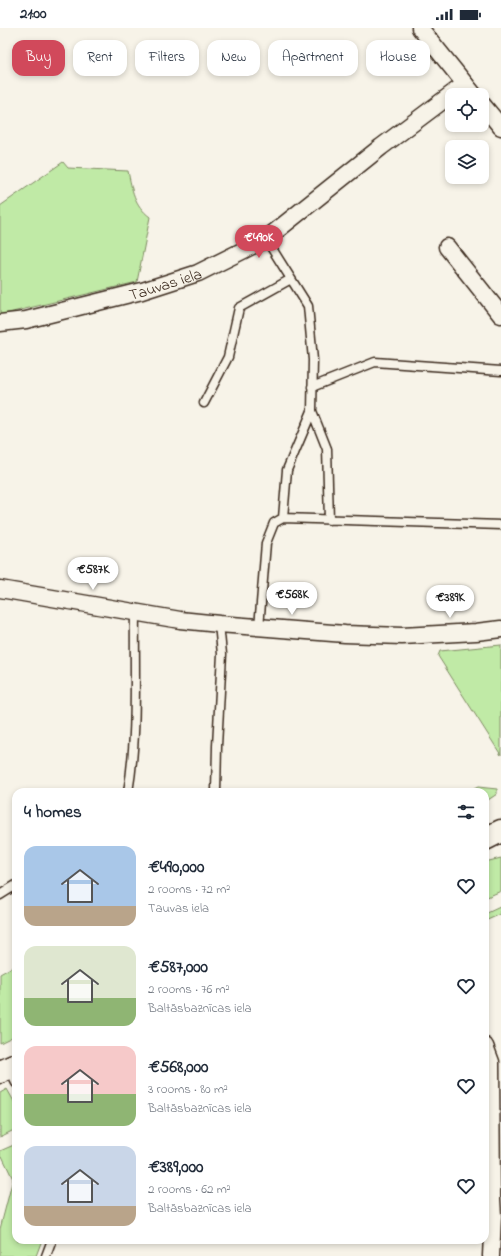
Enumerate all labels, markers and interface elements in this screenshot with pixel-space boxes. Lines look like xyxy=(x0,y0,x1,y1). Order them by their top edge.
text: 21:00 xyxy=(20,3,46,25)
chip: Buy xyxy=(12,40,65,76)
chip: Rent xyxy=(73,40,127,76)
chip: Filters xyxy=(135,40,199,76)
chip: New xyxy=(207,40,260,76)
chip: Apartment xyxy=(268,40,358,76)
chip: House xyxy=(366,40,430,76)
map controls xyxy=(445,88,489,184)
button: locate xyxy=(445,88,489,132)
button: layers xyxy=(445,140,489,184)
pin: €490K xyxy=(231,225,287,259)
text: €490K xyxy=(244,228,274,247)
street label: Tauvas iela xyxy=(127,263,205,308)
pin: €587K xyxy=(65,557,121,591)
text: €587K xyxy=(76,560,110,579)
pin: €568K xyxy=(264,582,320,616)
text: €568K xyxy=(275,585,309,604)
pin: €389K xyxy=(422,585,478,619)
text: €389K xyxy=(435,588,465,607)
text: 4 homes xyxy=(24,800,82,825)
icon: filters xyxy=(455,801,477,823)
text: €490,000 xyxy=(148,855,204,880)
icon: home xyxy=(56,862,104,910)
icon: heart xyxy=(455,875,477,897)
text: 2 rooms · 72 m² xyxy=(148,880,230,899)
text: Tauvas iela xyxy=(148,899,209,918)
text: €587,000 xyxy=(148,955,208,980)
icon: home xyxy=(56,962,104,1010)
icon: heart xyxy=(455,975,477,997)
text: 2 rooms · 76 m² xyxy=(148,980,230,999)
text: Baltāsbaznīcas iela xyxy=(148,999,252,1018)
text: €568,000 xyxy=(148,1055,208,1080)
icon: home xyxy=(56,1062,104,1110)
icon: heart xyxy=(455,1075,477,1097)
text: 3 rooms · 80 m² xyxy=(148,1080,228,1099)
text: Baltāsbaznīcas iela xyxy=(148,1099,252,1118)
text: €389,000 xyxy=(148,1155,203,1180)
icon: home xyxy=(56,1162,104,1210)
icon: heart xyxy=(455,1175,477,1197)
text: 2 rooms · 62 m² xyxy=(148,1180,231,1199)
text: Baltāsbaznīcas iela xyxy=(148,1199,252,1218)

